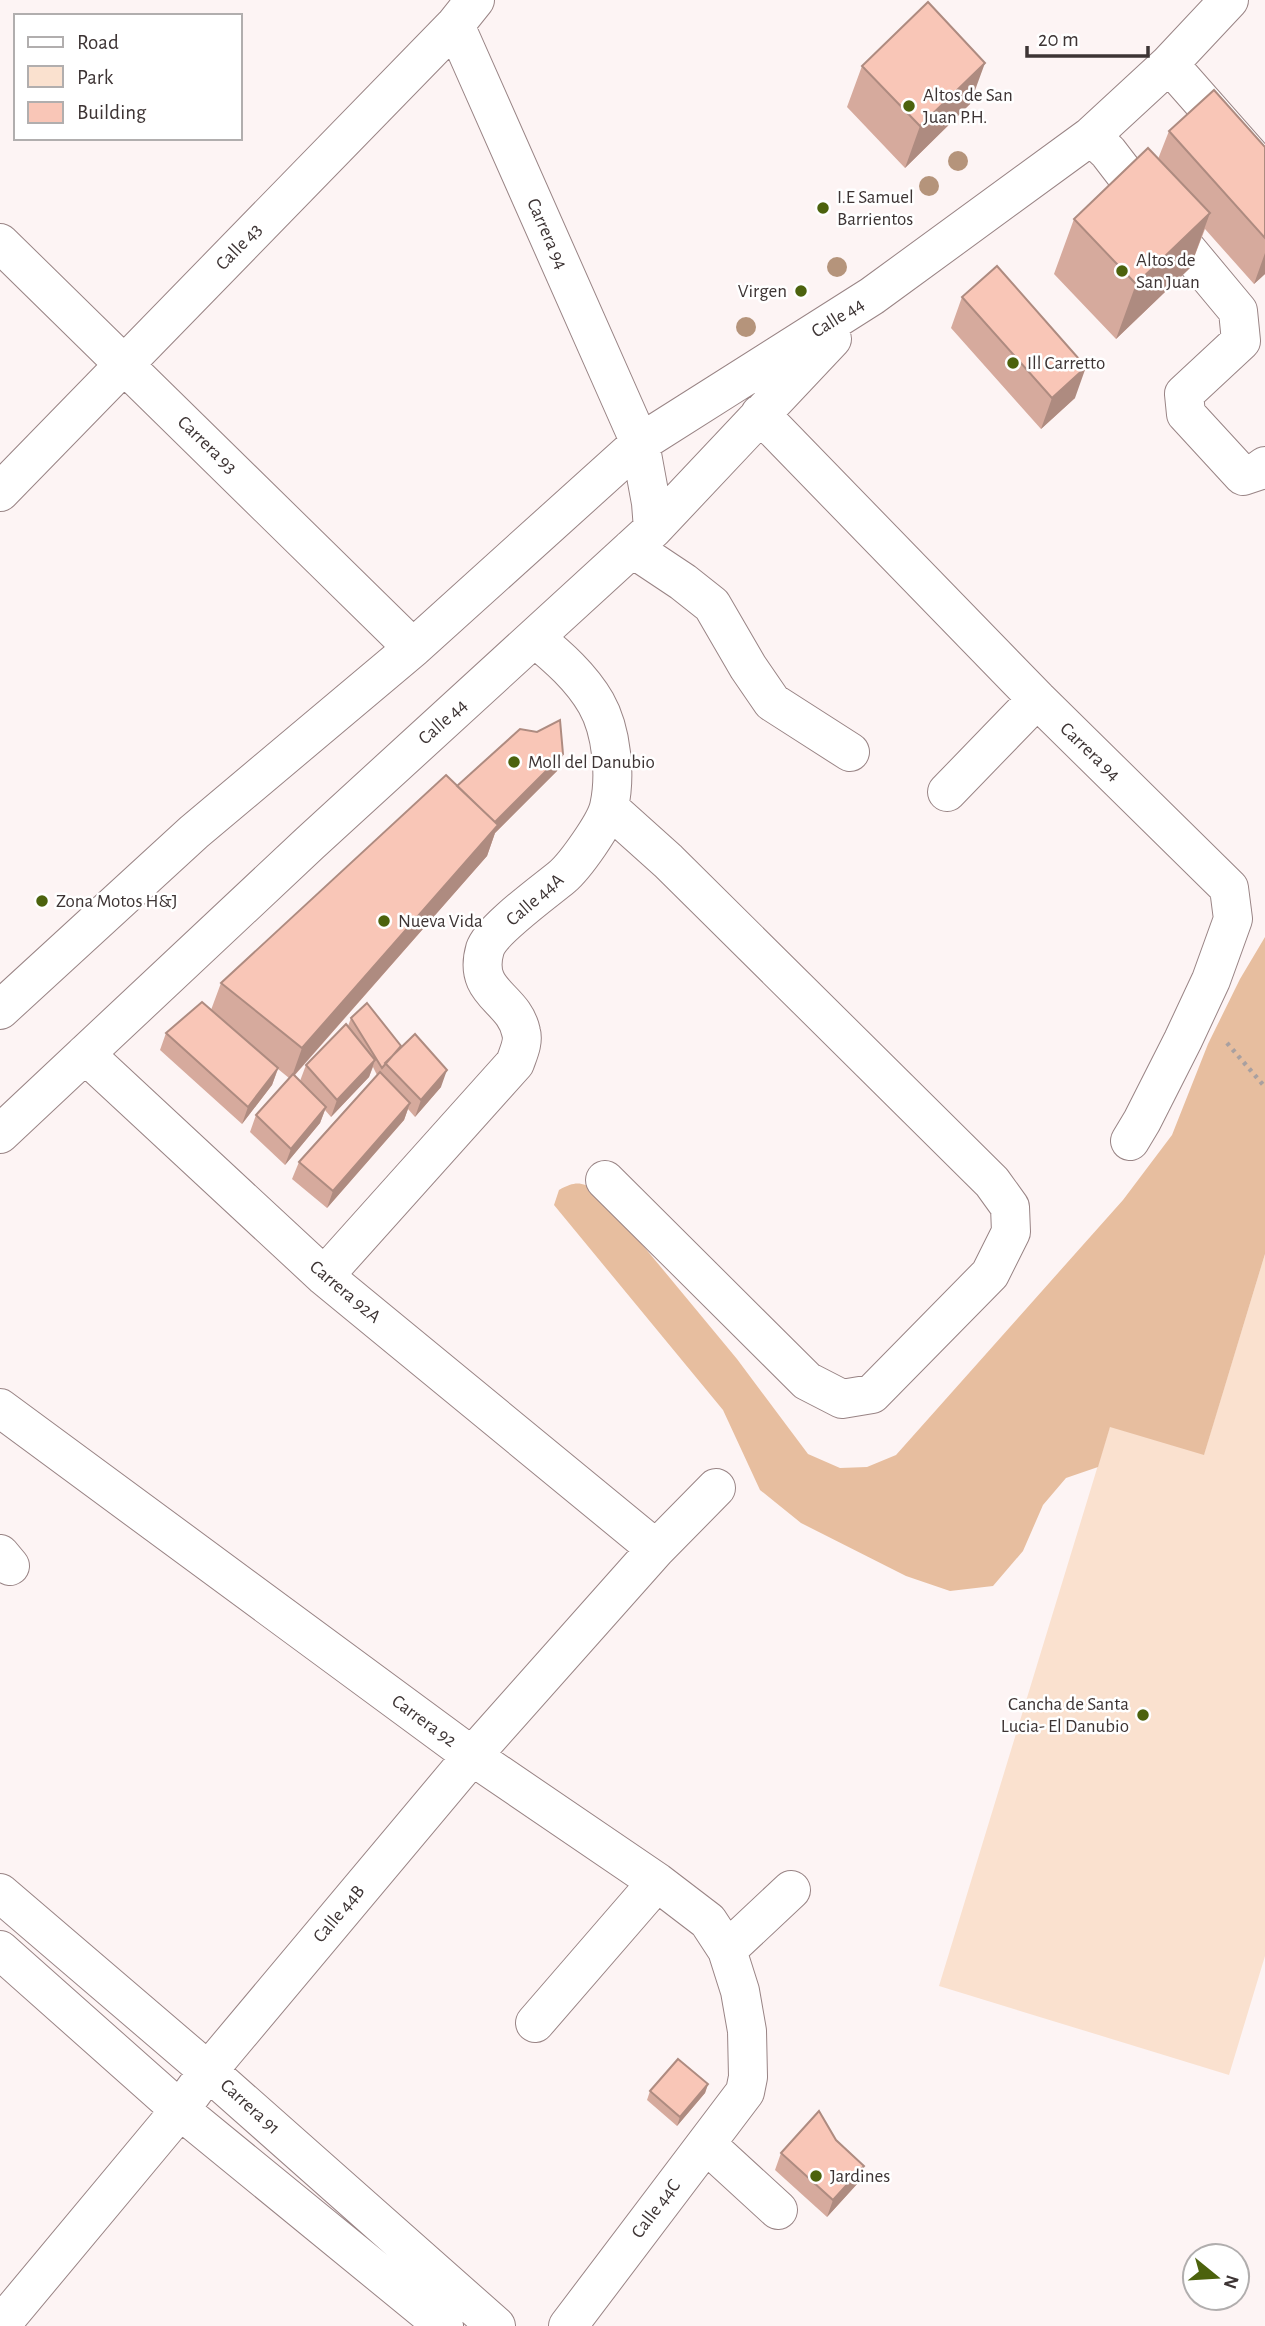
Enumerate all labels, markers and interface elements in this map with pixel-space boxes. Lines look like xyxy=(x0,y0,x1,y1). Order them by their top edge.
legend xyxy=(14,14,242,140)
scale bar xyxy=(1027,14,1148,58)
text: 20 m xyxy=(1038,29,1079,50)
text: Road xyxy=(77,32,119,53)
text: Park xyxy=(77,67,114,88)
place label: Altos de San Juan P.H. xyxy=(923,86,1013,127)
marker: Altos de San Juan P.H. xyxy=(901,98,917,114)
text: Building xyxy=(77,102,147,123)
place label: I.E Samuel Barrientos xyxy=(837,188,914,229)
street label: Carrera 94 xyxy=(523,196,571,272)
marker: I.E Samuel Barrientos xyxy=(815,200,831,216)
street label: Calle 43 xyxy=(212,220,266,274)
place label: Altos de San Juan xyxy=(1136,251,1200,292)
marker: Altos de San Juan xyxy=(1114,263,1130,279)
place label: Virgen xyxy=(738,282,787,301)
marker: Virgen xyxy=(793,283,809,299)
street label: Calle 44 xyxy=(808,295,868,341)
place label: Ill Carretto xyxy=(1027,354,1105,373)
marker: Ill Carretto xyxy=(1005,355,1021,371)
street label: Carrera 93 xyxy=(174,412,240,478)
street label: Calle 44 xyxy=(415,695,471,749)
street label: Carrera 94 xyxy=(1056,719,1124,785)
place label: Moll del Danubio xyxy=(528,753,655,772)
marker: Moll del Danubio xyxy=(506,754,522,770)
street label: Calle 44A xyxy=(503,870,567,930)
place label: Zona Motos H&J xyxy=(56,892,178,911)
marker: Zona Motos H&J xyxy=(34,893,50,909)
place label: Nueva Vida xyxy=(398,912,483,931)
marker: Nueva Vida xyxy=(376,913,392,929)
street label: Carrera 92A xyxy=(306,1257,384,1327)
street label: Carrera 92 xyxy=(388,1691,460,1751)
place label: Cancha de Santa Lucia- El Danubio xyxy=(1001,1695,1129,1736)
marker: Cancha de Santa Lucia- El Danubio xyxy=(1135,1707,1151,1723)
street label: Calle 44B xyxy=(310,1882,368,1946)
street label: Carrera 91 xyxy=(217,2076,283,2138)
place label: Jardines xyxy=(830,2167,890,2186)
marker: Jardines xyxy=(808,2168,824,2184)
street label: Calle 44C xyxy=(628,2176,684,2242)
north arrow xyxy=(1181,2242,1251,2312)
text: N xyxy=(1220,2273,1242,2291)

